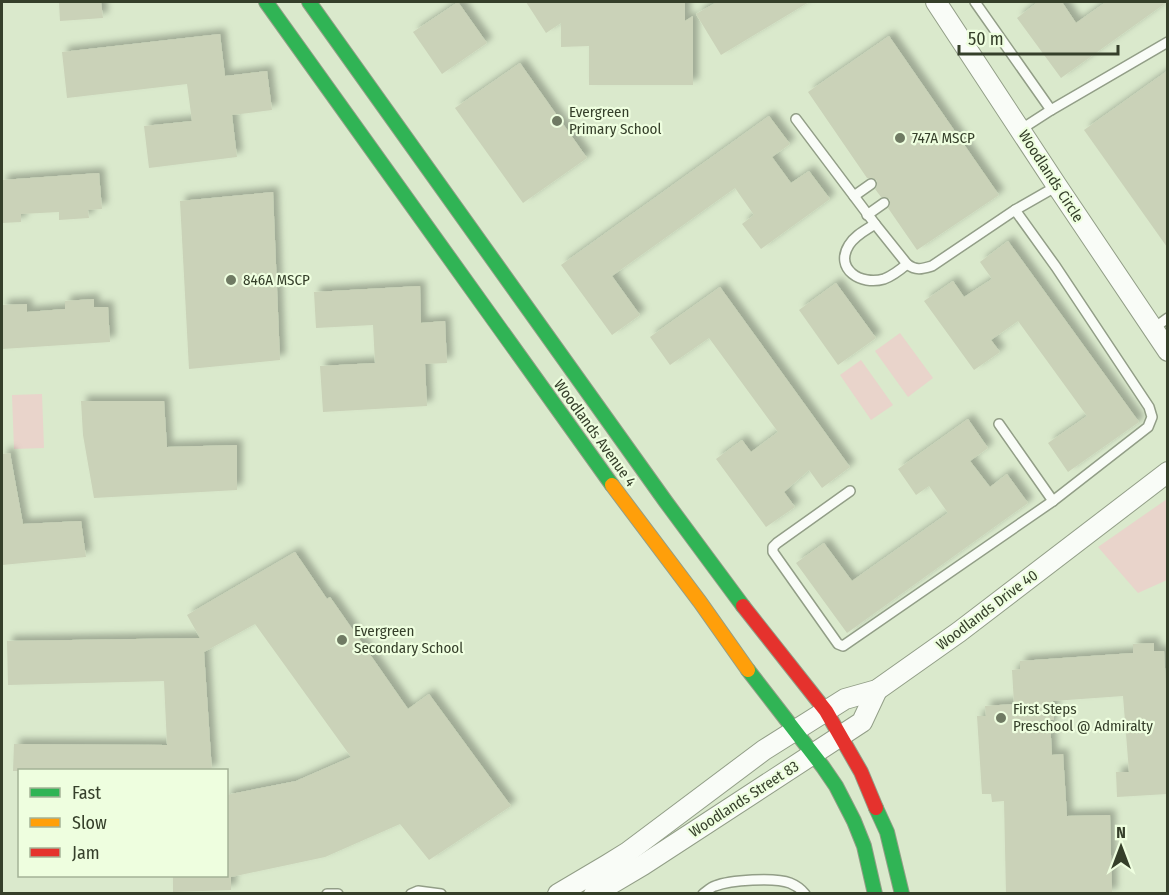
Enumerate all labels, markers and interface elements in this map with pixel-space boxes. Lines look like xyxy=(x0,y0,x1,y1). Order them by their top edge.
scale bar xyxy=(959,18,1118,56)
text: 50 m xyxy=(968,28,1004,50)
place label: Evergreen Primary School xyxy=(569,103,661,138)
marker: Evergreen Primary School xyxy=(550,114,564,128)
street label: Woodlands Circle xyxy=(1015,127,1087,225)
place label: 747A MSCP xyxy=(912,129,975,147)
marker: 747A MSCP xyxy=(893,131,907,145)
place label: 846A MSCP xyxy=(243,271,310,289)
marker: 846A MSCP xyxy=(224,273,238,287)
street label: Woodlands Avenue 4 xyxy=(550,376,640,490)
street label: Woodlands Drive 40 xyxy=(933,566,1041,654)
place label: Evergreen Secondary School xyxy=(354,622,463,657)
marker: Evergreen Secondary School xyxy=(335,633,349,647)
place label: First Steps Preschool @ Admiralty xyxy=(1013,700,1153,735)
marker: First Steps Preschool @ Admiralty xyxy=(994,711,1008,725)
street label: Woodlands Street 83 xyxy=(686,757,802,841)
legend xyxy=(18,769,228,877)
text: Fast xyxy=(72,782,101,804)
text: Slow xyxy=(72,812,107,834)
north arrow xyxy=(1091,817,1151,877)
text: N xyxy=(1116,823,1126,842)
text: Jam xyxy=(72,842,100,864)

